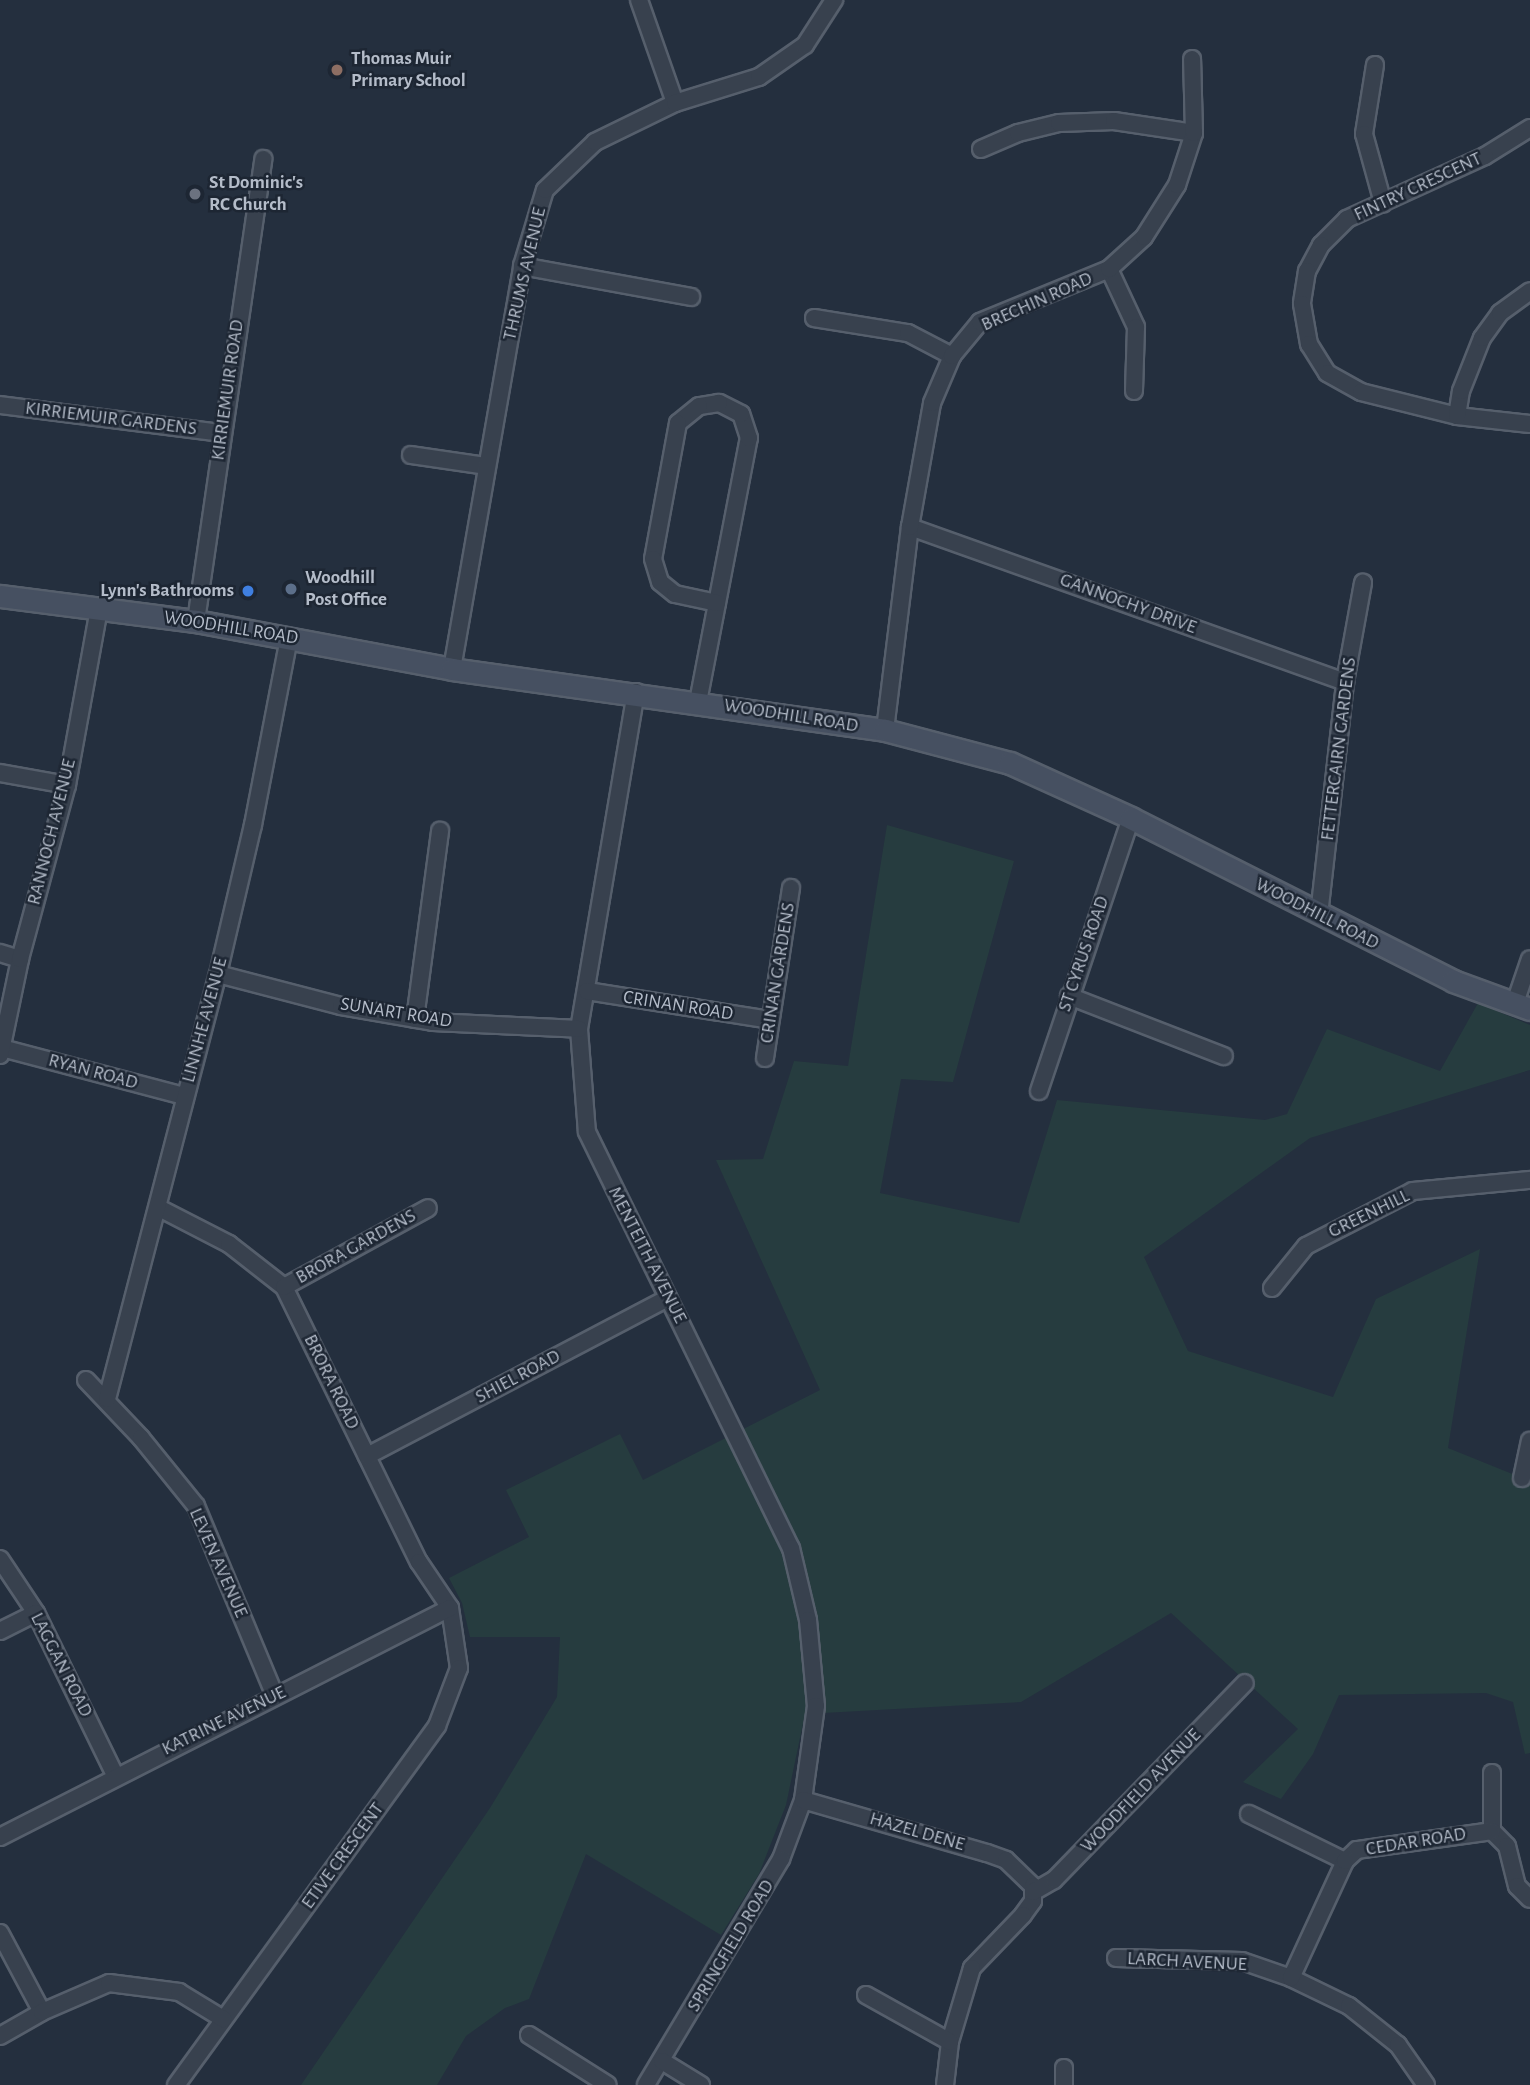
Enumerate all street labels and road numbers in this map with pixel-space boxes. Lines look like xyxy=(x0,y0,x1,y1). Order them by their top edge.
street label: FINTRY CRESCENT xyxy=(1351,147,1485,227)
street label: THRUMS AVENUE xyxy=(499,205,551,343)
street label: BRECHIN ROAD xyxy=(978,267,1096,337)
street label: KIRRIEMUIR ROAD xyxy=(207,318,249,462)
street label: KIRRIEMUIR GARDENS xyxy=(24,397,198,441)
street label: GANNOCHY DRIVE xyxy=(1057,569,1199,639)
street label: WOODHILL ROAD xyxy=(162,606,300,650)
street label: FETTERCAIRN GARDENS xyxy=(1316,656,1362,842)
street label: WOODHILL ROAD xyxy=(722,694,860,738)
street label: RANNOCH AVENUE xyxy=(23,757,81,907)
street label: WOODHILL ROAD xyxy=(1251,873,1383,955)
street label: ST CYRUS ROAD xyxy=(1054,893,1114,1015)
street label: CRINAN GARDENS xyxy=(756,901,800,1045)
street label: LINNHE AVENUE xyxy=(177,955,233,1085)
street label: CRINAN ROAD xyxy=(621,986,735,1026)
street label: SUNART ROAD xyxy=(339,993,453,1033)
street label: RYAN ROAD xyxy=(46,1049,140,1095)
street label: MENTEITH AVENUE xyxy=(603,1183,691,1327)
street label: GREENHILL xyxy=(1325,1185,1413,1243)
street label: BRORA GARDENS xyxy=(292,1205,420,1289)
street label: BRORA ROAD xyxy=(298,1331,364,1433)
street label: SHIEL ROAD xyxy=(472,1345,564,1409)
street label: LEVEN AVENUE xyxy=(184,1505,252,1621)
street label: LAGGAN ROAD xyxy=(25,1609,97,1721)
street label: KATRINE AVENUE xyxy=(158,1681,290,1761)
street label: WOODFIELD AVENUE xyxy=(1076,1724,1206,1858)
street label: ETIVE CRESCENT xyxy=(297,1798,389,1914)
street label: HAZEL DENE xyxy=(867,1808,967,1856)
street label: CEDAR ROAD xyxy=(1364,1823,1468,1861)
street label: SPRINGFIELD ROAD xyxy=(683,1876,779,2016)
street label: LARCH AVENUE xyxy=(1127,1947,1247,1977)

